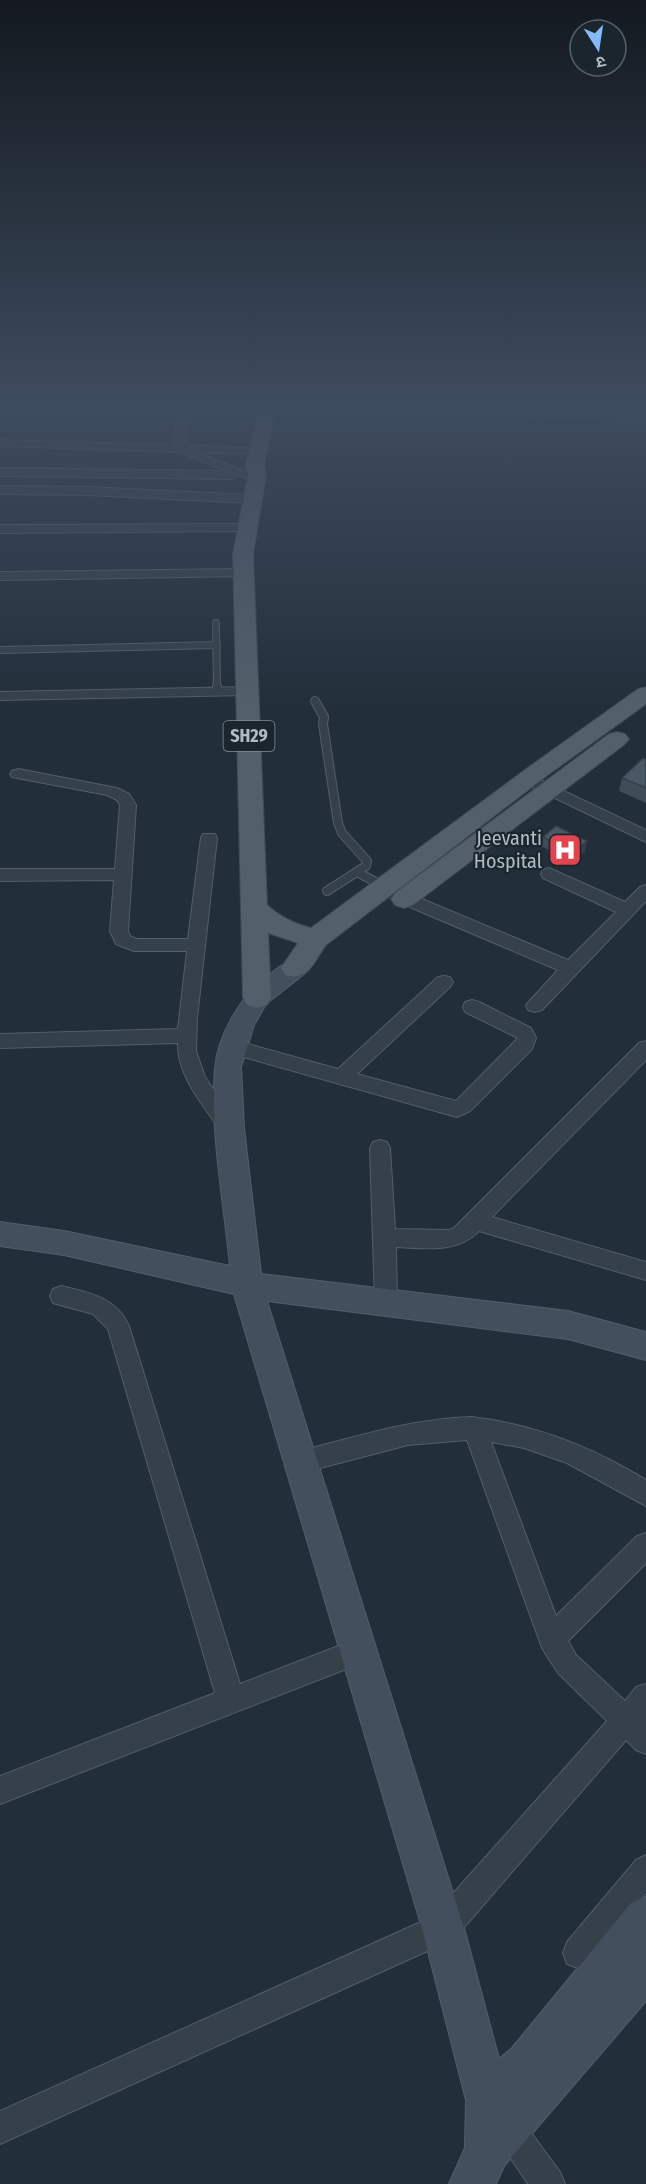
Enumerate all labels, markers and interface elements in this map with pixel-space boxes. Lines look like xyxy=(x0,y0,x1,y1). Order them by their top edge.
north arrow xyxy=(568,18,628,78)
text: उ xyxy=(594,52,608,73)
road number: SH29 xyxy=(224,721,274,751)
place label: Jeevanti Hospital xyxy=(474,826,542,873)
hospital icon: Jeevanti Hospital xyxy=(547,832,583,868)

